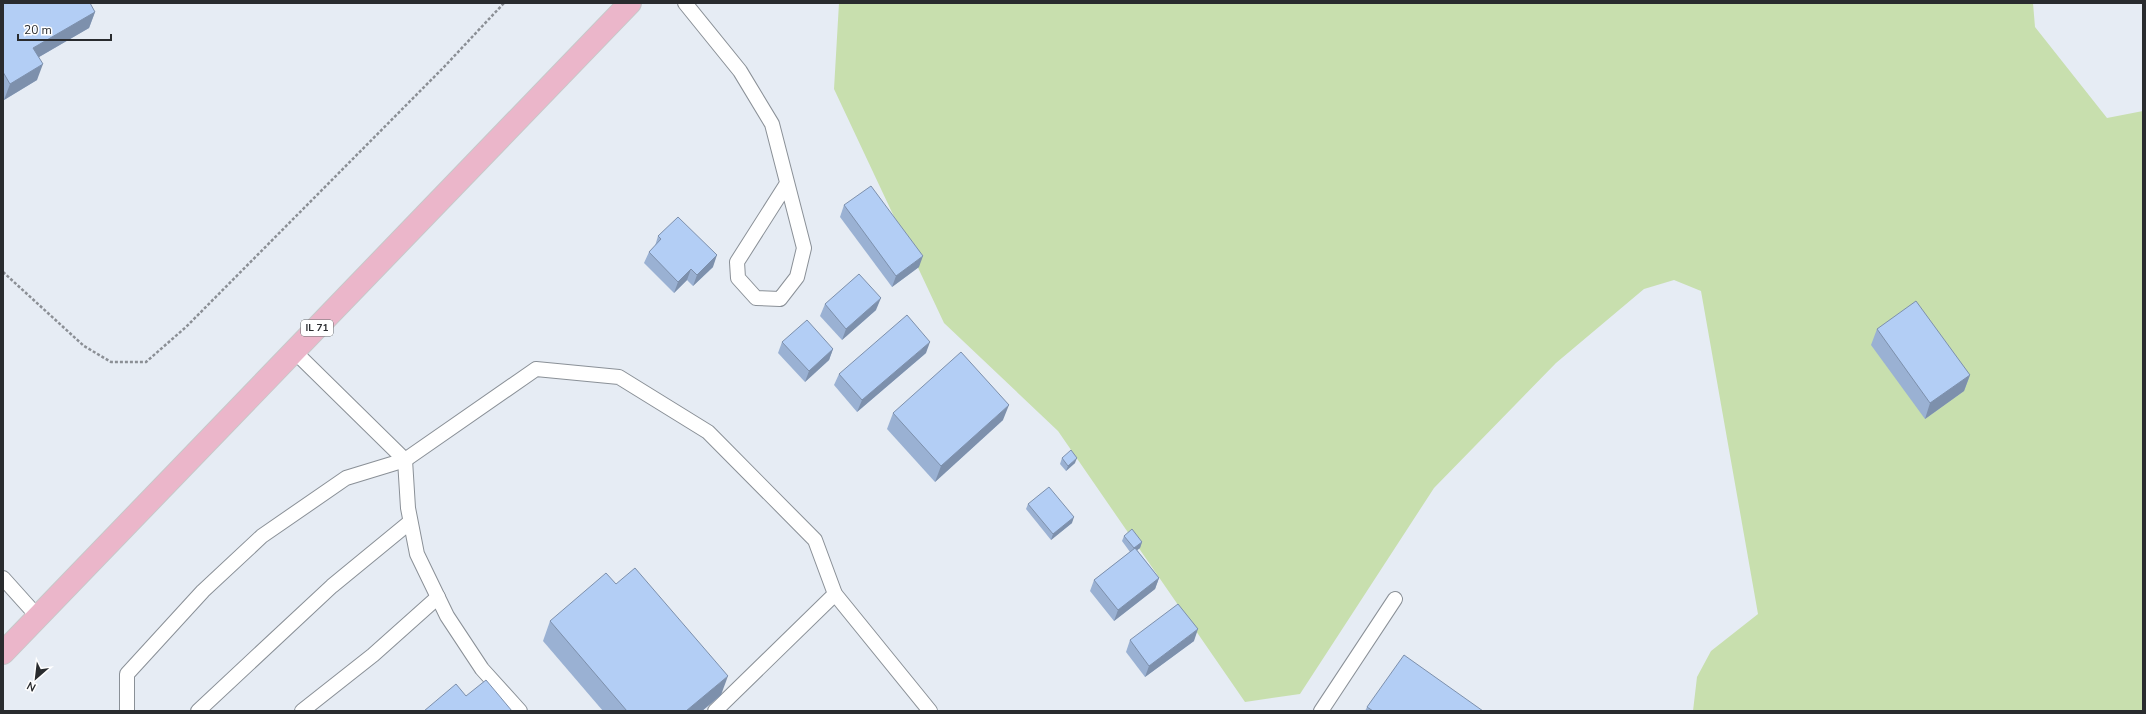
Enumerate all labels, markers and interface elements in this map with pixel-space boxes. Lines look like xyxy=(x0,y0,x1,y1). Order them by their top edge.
scale bar xyxy=(18,16,111,42)
text: 20 m xyxy=(24,22,52,38)
road number: IL 71 xyxy=(301,320,333,336)
north arrow xyxy=(16,658,56,698)
text: N xyxy=(24,678,39,695)

